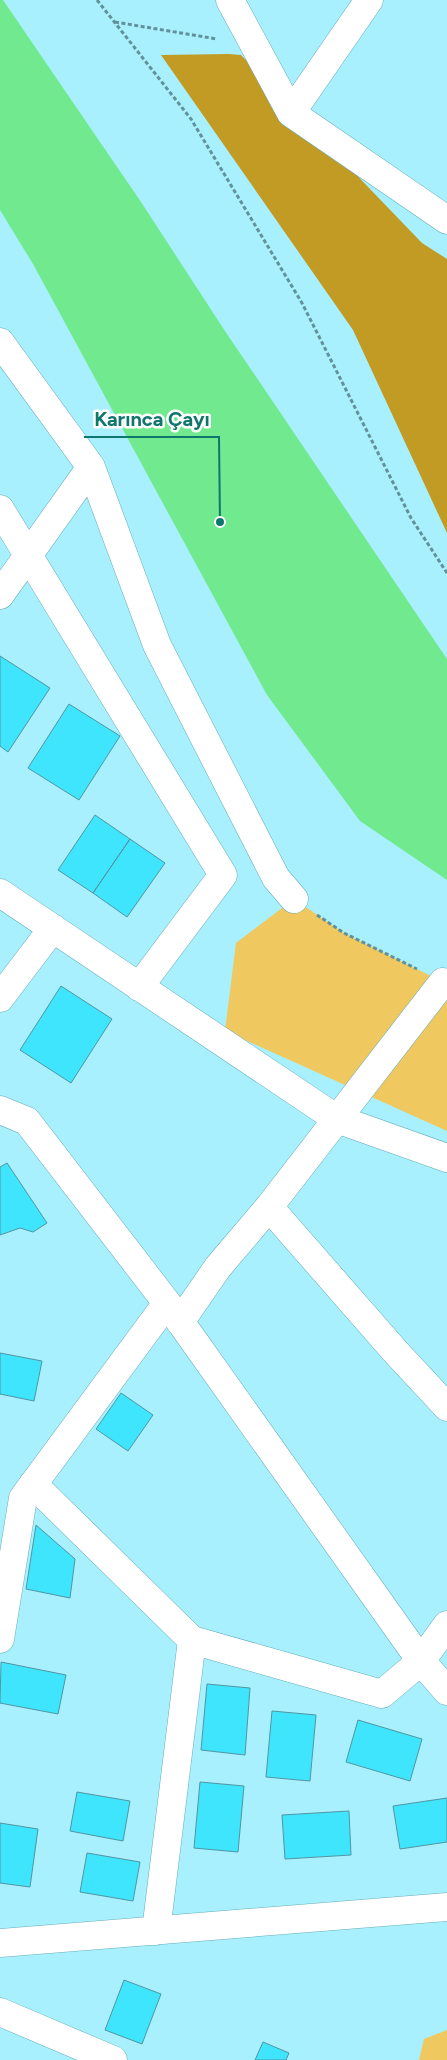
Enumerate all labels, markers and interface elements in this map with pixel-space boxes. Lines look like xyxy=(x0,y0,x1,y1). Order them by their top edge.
callout: Karınca Çayı xyxy=(84,402,219,437)
text: Karınca Çayı xyxy=(94,407,210,431)

